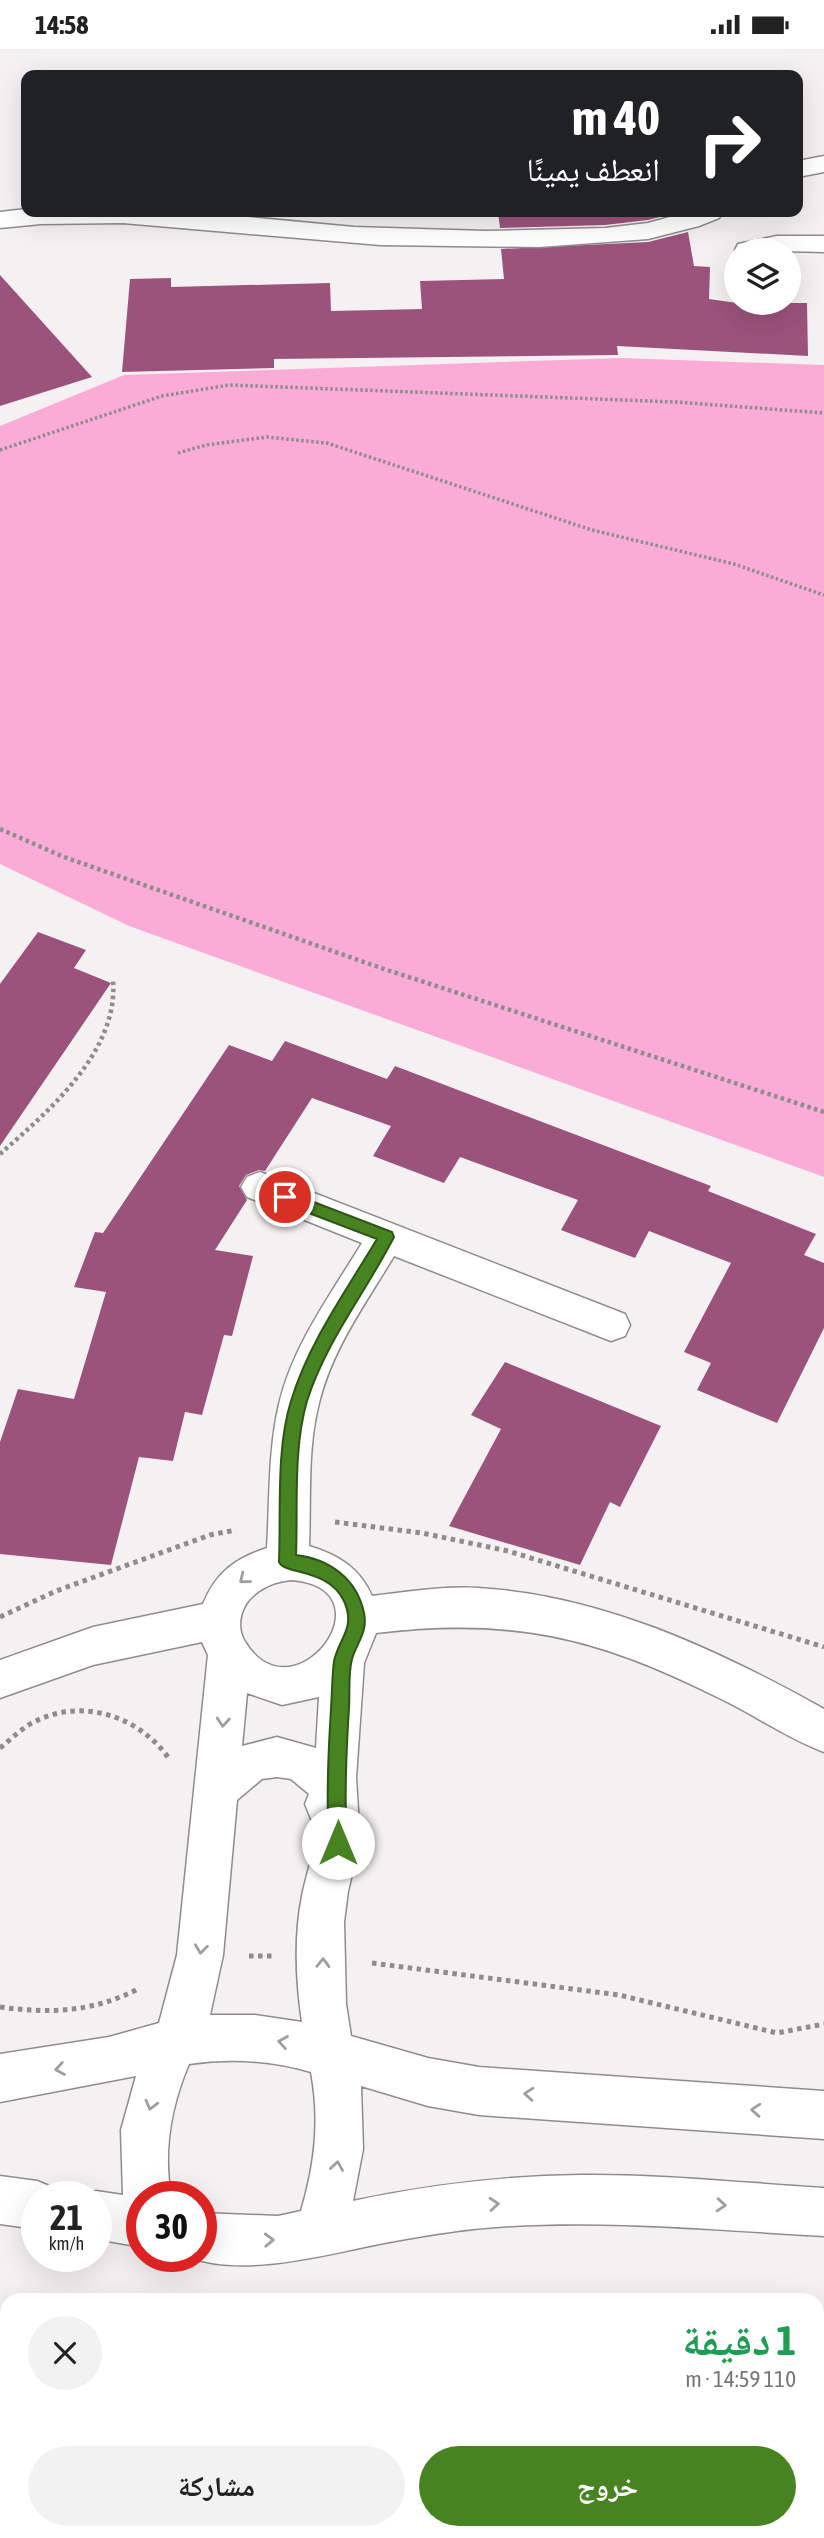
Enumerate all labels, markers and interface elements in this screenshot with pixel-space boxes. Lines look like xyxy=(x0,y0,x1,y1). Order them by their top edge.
text: 14:58 xyxy=(35,10,89,40)
text: 40 m xyxy=(572,89,660,145)
icon: right xyxy=(684,98,775,189)
text: انعطف يمينًا xyxy=(527,151,660,188)
map controls xyxy=(724,238,801,315)
button: layers xyxy=(724,238,801,315)
pin xyxy=(255,1167,315,1227)
icon: arrive xyxy=(266,1178,304,1216)
one-way arrow xyxy=(239,1571,252,1583)
one-way arrow xyxy=(216,1717,231,1728)
position arrow xyxy=(301,1806,375,1880)
one-way arrow xyxy=(193,1943,208,1955)
one-way arrow xyxy=(315,1957,331,1968)
one-way arrow xyxy=(277,2035,289,2050)
one-way arrow xyxy=(54,2061,66,2076)
one-way arrow xyxy=(523,2087,534,2102)
one-way arrow xyxy=(145,2099,159,2111)
one-way arrow xyxy=(750,2103,761,2118)
one-way arrow xyxy=(329,2160,344,2172)
speed limit sign: 30 xyxy=(126,2181,217,2272)
text: 21 xyxy=(50,2197,83,2237)
one-way arrow xyxy=(488,2197,499,2212)
one-way arrow xyxy=(716,2197,727,2212)
one-way arrow xyxy=(264,2232,275,2247)
text: km/h xyxy=(49,2233,84,2254)
button: close xyxy=(28,2316,102,2390)
text: 1 دقيقة xyxy=(682,2316,796,2364)
text: 110 m · 14:59 xyxy=(685,2366,796,2392)
button: مشاركة xyxy=(28,2446,405,2526)
button: خروج xyxy=(419,2446,796,2526)

